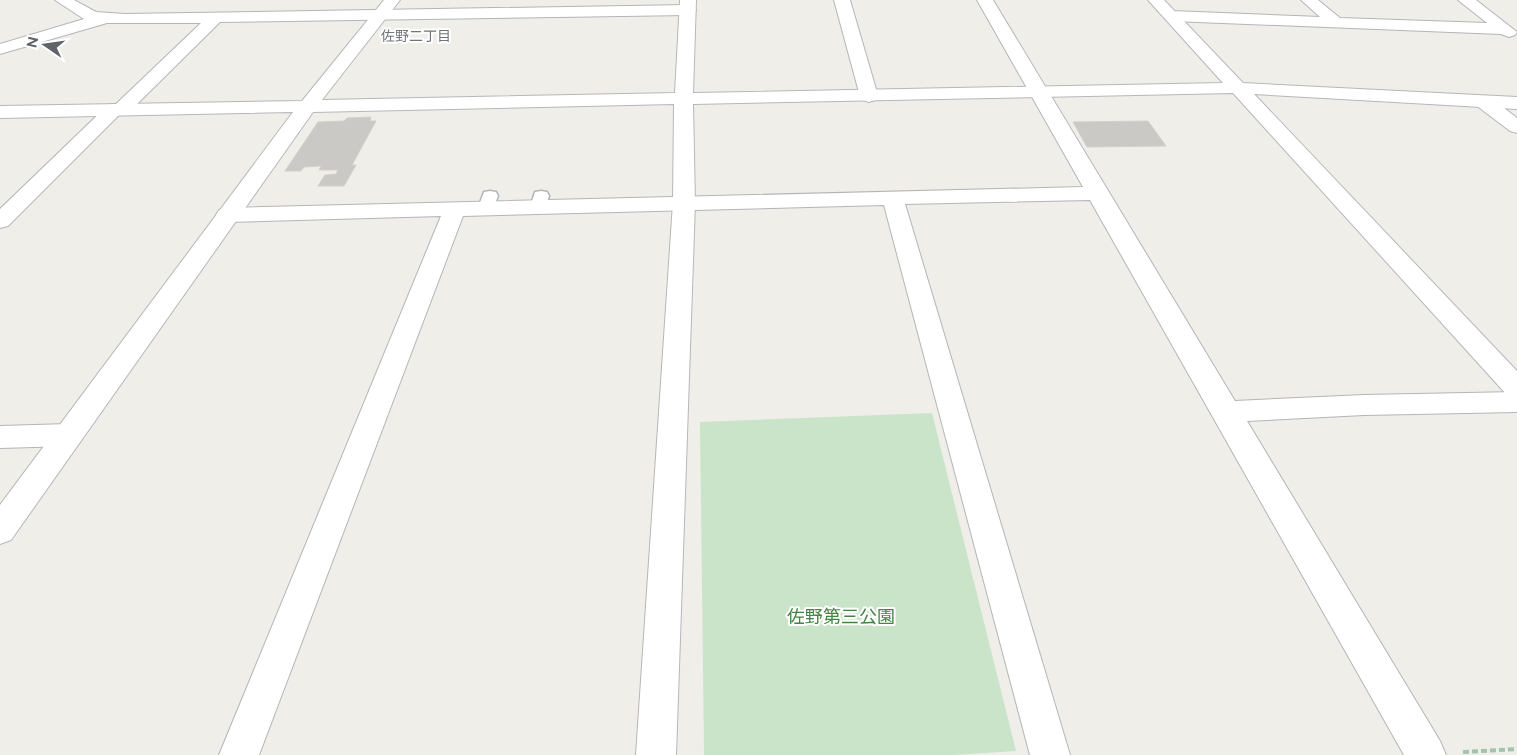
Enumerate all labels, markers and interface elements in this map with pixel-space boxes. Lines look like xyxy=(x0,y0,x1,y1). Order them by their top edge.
north arrow xyxy=(20,20,70,70)
district label: 佐野二丁目 xyxy=(381,28,451,44)
text: N xyxy=(23,35,41,49)
park label: 佐野第三公園 xyxy=(787,606,895,627)

